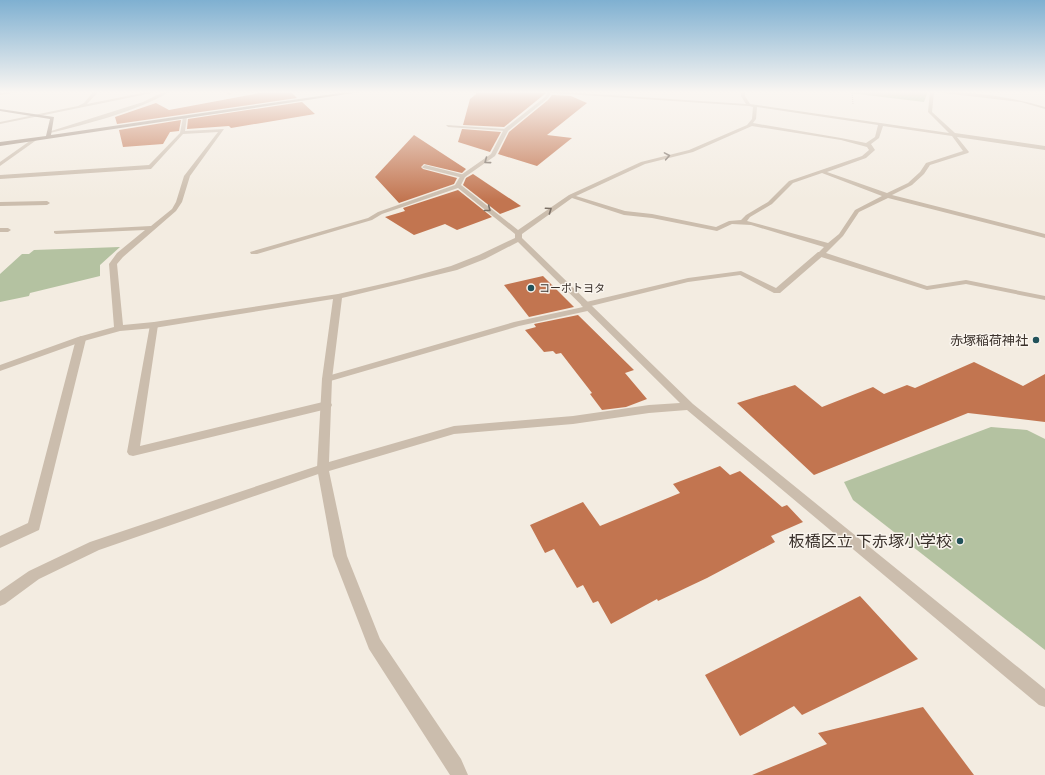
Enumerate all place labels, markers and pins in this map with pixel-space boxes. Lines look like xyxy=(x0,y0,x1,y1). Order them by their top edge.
place label: コーポトヨタ xyxy=(539,281,605,294)
marker: コーポトヨタ xyxy=(526,283,536,293)
place label: 赤塚稲荷神社 xyxy=(950,332,1028,348)
marker: 赤塚稲荷神社 xyxy=(1031,335,1041,345)
place label: 板橋区立 下赤塚小学校 xyxy=(789,531,952,550)
marker: 板橋区立 下赤塚小学校 xyxy=(955,536,965,546)

